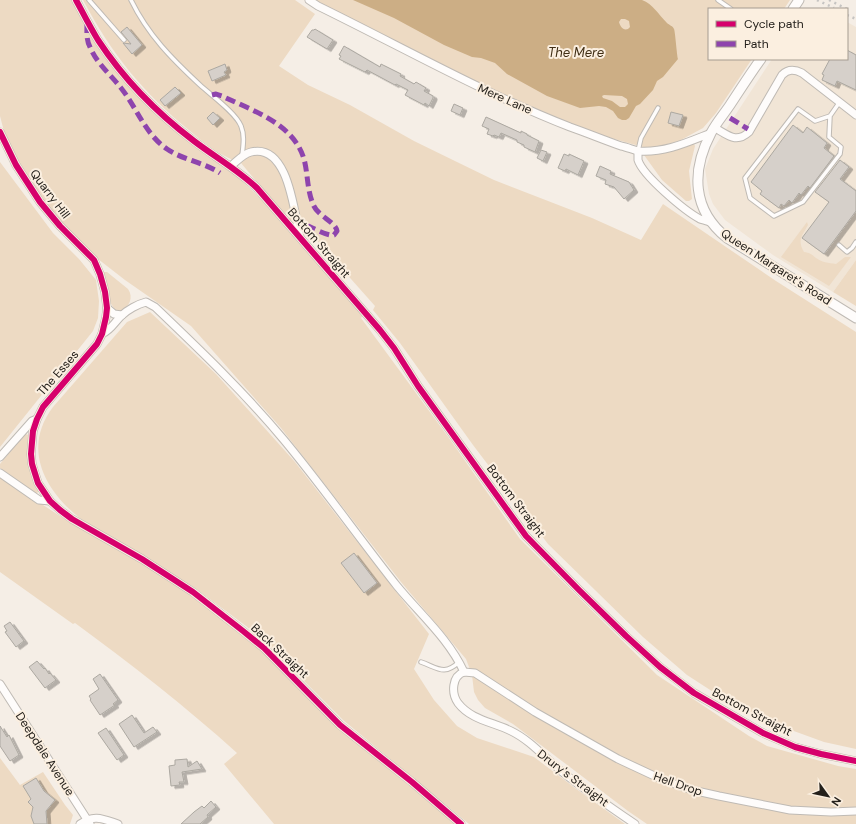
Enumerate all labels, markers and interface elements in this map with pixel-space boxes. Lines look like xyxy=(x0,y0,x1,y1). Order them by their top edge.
legend xyxy=(708,8,848,60)
text: Cycle path xyxy=(744,16,804,32)
text: Path xyxy=(744,36,769,52)
water label: The Mere xyxy=(548,44,604,61)
street label: Mere Lane xyxy=(475,80,535,118)
street label: Quarry Hill xyxy=(26,166,74,222)
street label: Bottom Straight xyxy=(284,204,354,282)
street label: Queen Margaret's Road xyxy=(718,225,834,309)
street label: The Esses xyxy=(34,347,82,399)
street label: Bottom Straight xyxy=(483,461,549,541)
street label: Back Straight xyxy=(248,620,313,682)
street label: Bottom Straight xyxy=(709,684,795,740)
street label: Deepdale Avenue xyxy=(12,709,78,799)
street label: Drury's Straight xyxy=(534,746,612,810)
street label: Hell Drop xyxy=(651,768,705,800)
north arrow xyxy=(808,776,848,816)
text: N xyxy=(828,794,844,809)

